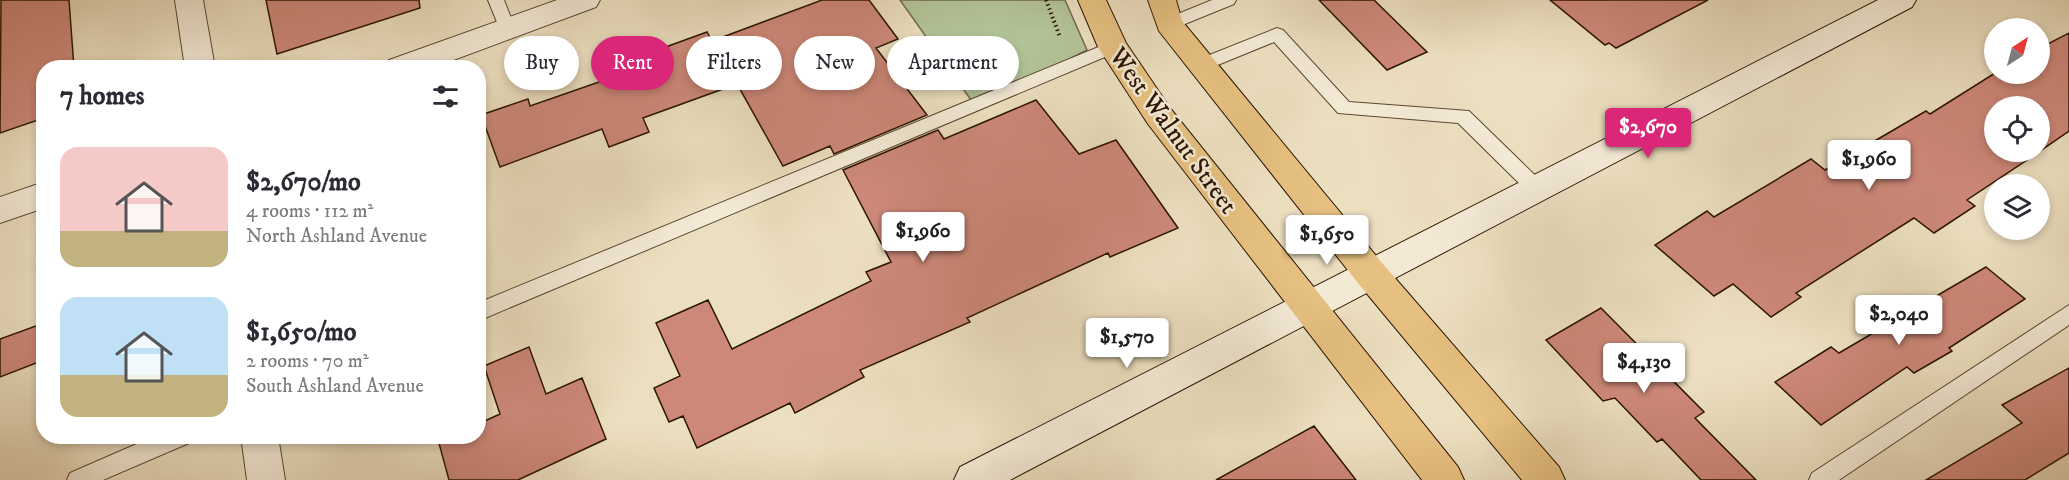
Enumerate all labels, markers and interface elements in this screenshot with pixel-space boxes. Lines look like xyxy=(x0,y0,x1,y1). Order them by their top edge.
north arrow xyxy=(1984,18,2050,84)
map controls xyxy=(1984,18,2050,240)
chip: Buy xyxy=(504,36,579,90)
chip: Rent xyxy=(591,36,674,90)
chip: Filters xyxy=(686,36,782,90)
chip: New xyxy=(794,36,875,90)
chip: Apartment xyxy=(887,36,1019,90)
street label: West Walnut Street xyxy=(1101,40,1244,221)
text: 7 homes xyxy=(60,80,144,113)
icon: filters xyxy=(429,80,462,113)
button: locate xyxy=(1984,96,2050,162)
pin: $2,670 xyxy=(1599,108,1697,159)
text: $2,670 xyxy=(1619,115,1677,140)
pin: $1,960 xyxy=(1820,140,1918,191)
text: $1,960 xyxy=(1842,147,1896,172)
text: $2,670/mo xyxy=(246,166,361,199)
icon: home xyxy=(108,171,180,243)
button: layers xyxy=(1984,174,2050,240)
text: 4 rooms · 112 m² xyxy=(246,199,374,224)
pin: $1,960 xyxy=(874,212,972,263)
pin: $1,650 xyxy=(1278,215,1376,266)
text: $1,960 xyxy=(896,219,950,244)
text: $1,650 xyxy=(1300,222,1354,247)
text: North Ashland Avenue xyxy=(246,224,427,249)
pin: $2,040 xyxy=(1850,295,1948,346)
text: $2,040 xyxy=(1869,302,1929,327)
text: $1,650/mo xyxy=(246,316,356,349)
pin: $1,570 xyxy=(1078,318,1176,369)
icon: home xyxy=(108,321,180,393)
text: $1,570 xyxy=(1100,325,1154,350)
pin: $4,130 xyxy=(1595,343,1693,394)
text: 2 rooms · 70 m² xyxy=(246,349,369,374)
text: $4,130 xyxy=(1617,350,1671,375)
text: South Ashland Avenue xyxy=(246,374,424,399)

